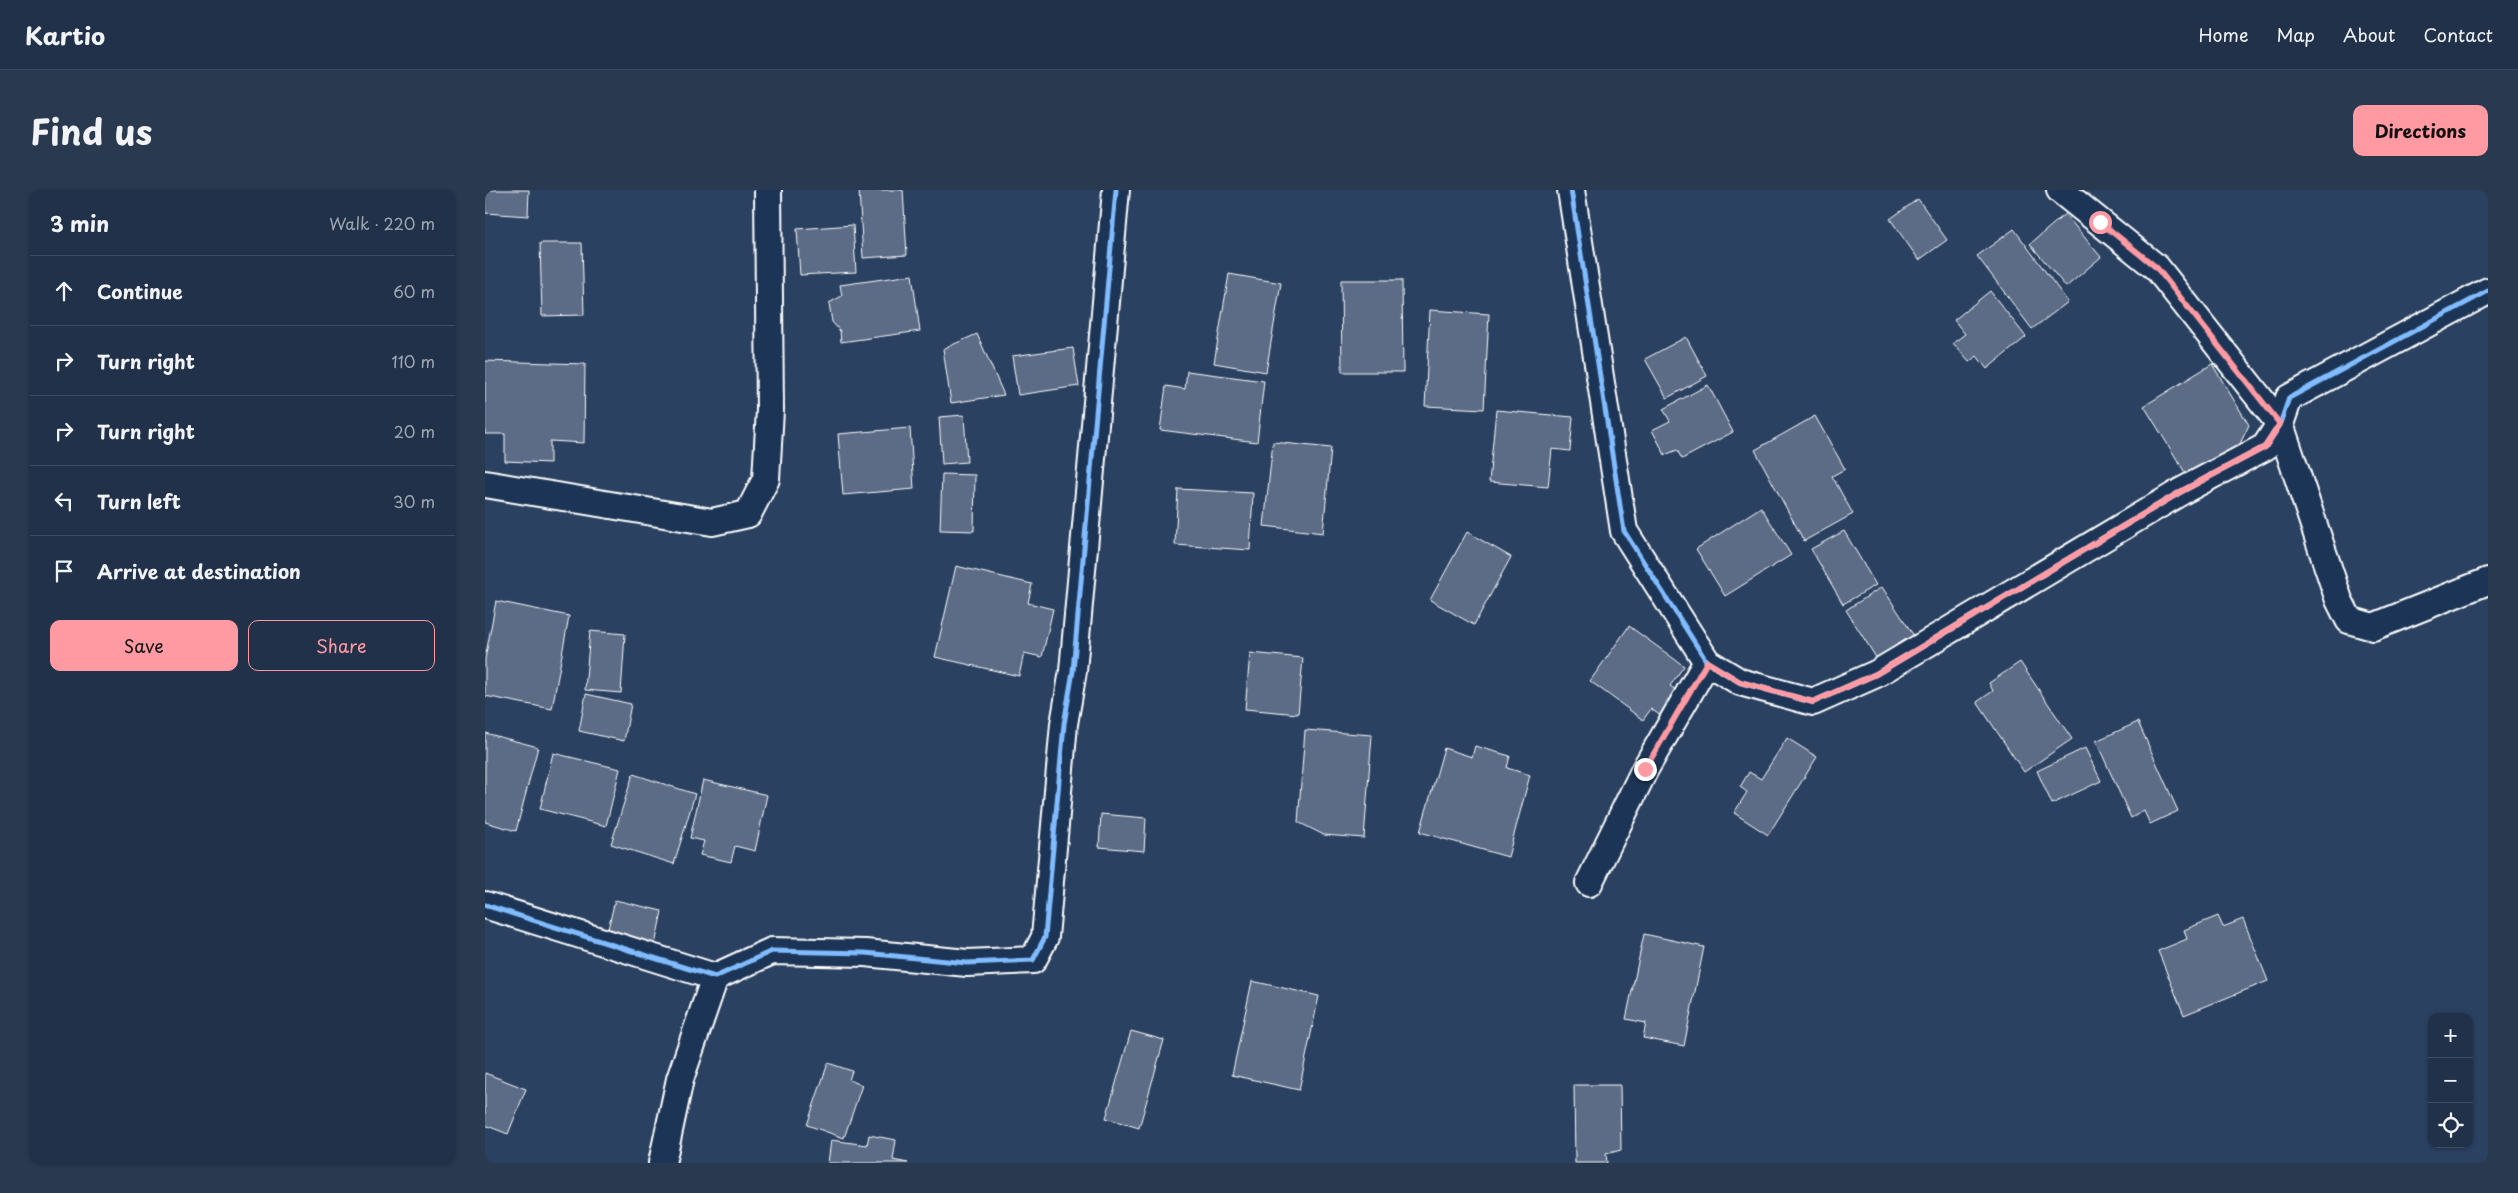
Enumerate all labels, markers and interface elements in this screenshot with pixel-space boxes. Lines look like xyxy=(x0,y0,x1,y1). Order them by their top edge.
text: Kartio xyxy=(25,17,105,53)
text: Home xyxy=(2198,21,2248,48)
text: Map xyxy=(2276,21,2315,48)
text: About xyxy=(2343,21,2395,48)
text: Contact xyxy=(2423,21,2493,48)
text: Find us xyxy=(30,104,152,157)
button: Directions xyxy=(2353,105,2488,156)
text: 3 min xyxy=(50,207,109,239)
text: Walk · 220 m xyxy=(329,211,435,235)
route start xyxy=(2089,211,2112,234)
icon: ahead xyxy=(50,277,78,305)
text: Continue xyxy=(97,277,183,305)
text: 60 m xyxy=(393,279,435,303)
icon: right xyxy=(50,347,78,375)
text: Turn right xyxy=(97,347,195,375)
text: 110 m xyxy=(392,349,435,373)
icon: right xyxy=(50,417,78,445)
text: Turn right xyxy=(97,417,195,445)
text: 20 m xyxy=(394,419,435,443)
icon: left xyxy=(50,487,78,515)
text: Turn left xyxy=(97,487,181,515)
text: 30 m xyxy=(393,489,435,513)
icon: arrive xyxy=(50,557,78,585)
text: Arrive at destination xyxy=(97,557,301,585)
button: Save xyxy=(50,620,238,671)
button: Share xyxy=(248,620,435,671)
route end xyxy=(1634,758,1657,781)
map controls xyxy=(2428,1013,2473,1148)
button: + xyxy=(2428,1013,2473,1058)
button: − xyxy=(2428,1058,2473,1103)
button: locate xyxy=(2428,1103,2473,1148)

